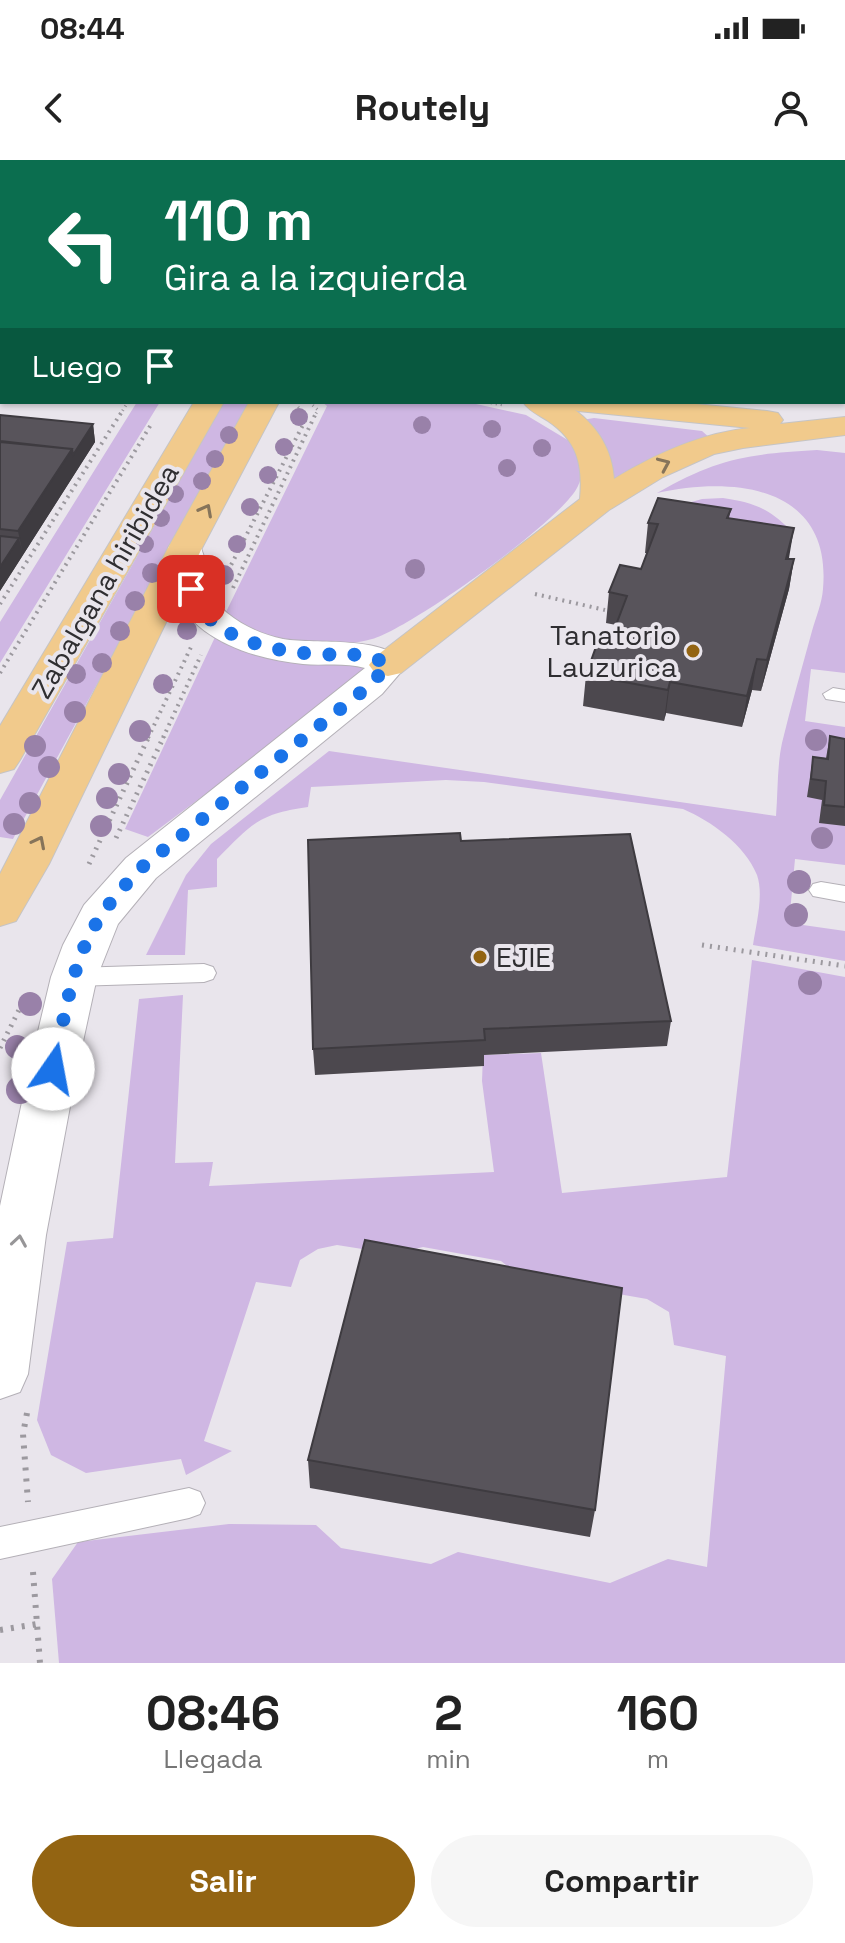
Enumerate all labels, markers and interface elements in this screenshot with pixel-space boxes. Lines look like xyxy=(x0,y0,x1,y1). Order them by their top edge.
text: 08:44 xyxy=(40,9,125,48)
text: Routely xyxy=(355,85,490,131)
icon: back xyxy=(32,86,76,130)
icon: person xyxy=(769,86,813,130)
text: 110 m xyxy=(164,185,313,256)
icon: left xyxy=(32,192,136,296)
text: Gira a la izquierda xyxy=(164,255,467,301)
icon: arrive xyxy=(138,344,182,388)
text: Luego xyxy=(32,347,122,386)
street label: Zabalgana hiribidea xyxy=(23,457,187,705)
one-way arrow xyxy=(656,458,671,474)
one-way arrow xyxy=(196,503,211,518)
pin xyxy=(157,555,225,623)
icon: arrive xyxy=(169,567,213,611)
place label: Tanatorio Lauzurica xyxy=(547,617,677,685)
marker: Tanatorio Lauzurica xyxy=(684,642,702,660)
one-way arrow xyxy=(29,836,45,851)
place label: EJIE xyxy=(496,939,551,975)
marker: EJIE xyxy=(471,948,489,966)
position arrow xyxy=(11,1027,95,1111)
one-way arrow xyxy=(10,1234,27,1248)
text: 08:46 xyxy=(146,1683,280,1744)
text: 2 xyxy=(434,1683,463,1744)
text: 160 xyxy=(617,1683,699,1744)
text: Llegada xyxy=(164,1742,263,1776)
text: min xyxy=(426,1742,471,1776)
text: m xyxy=(647,1742,669,1776)
button: Salir xyxy=(32,1835,415,1927)
button: Compartir xyxy=(431,1835,813,1927)

